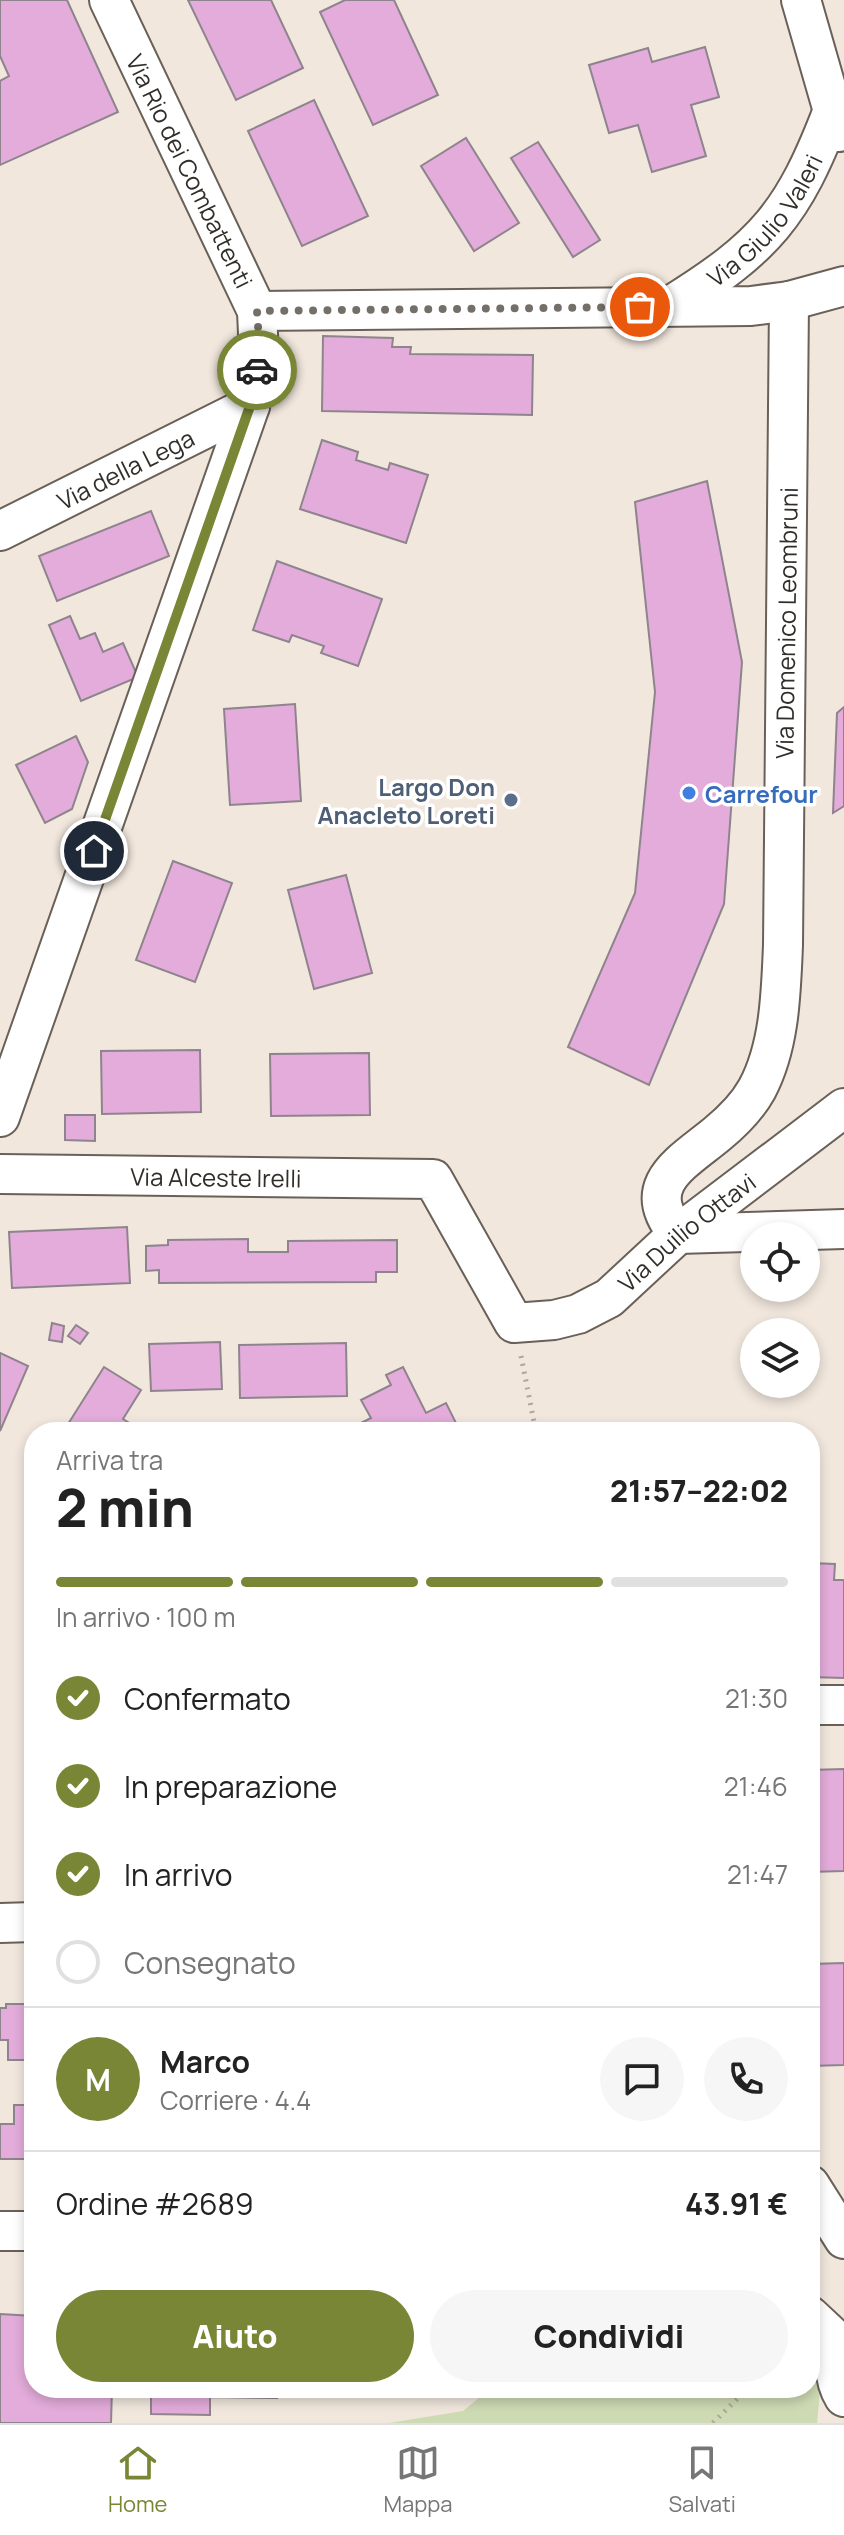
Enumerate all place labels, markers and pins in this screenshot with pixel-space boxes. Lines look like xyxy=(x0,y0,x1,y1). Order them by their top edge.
pin xyxy=(606,273,674,341)
place label: Largo Don Anacleto Loreti xyxy=(318,770,495,831)
place label: Carrefour xyxy=(705,777,818,810)
marker: Carrefour xyxy=(680,784,698,802)
marker: Largo Don Anacleto Loreti xyxy=(502,791,520,809)
pin xyxy=(60,817,128,885)

